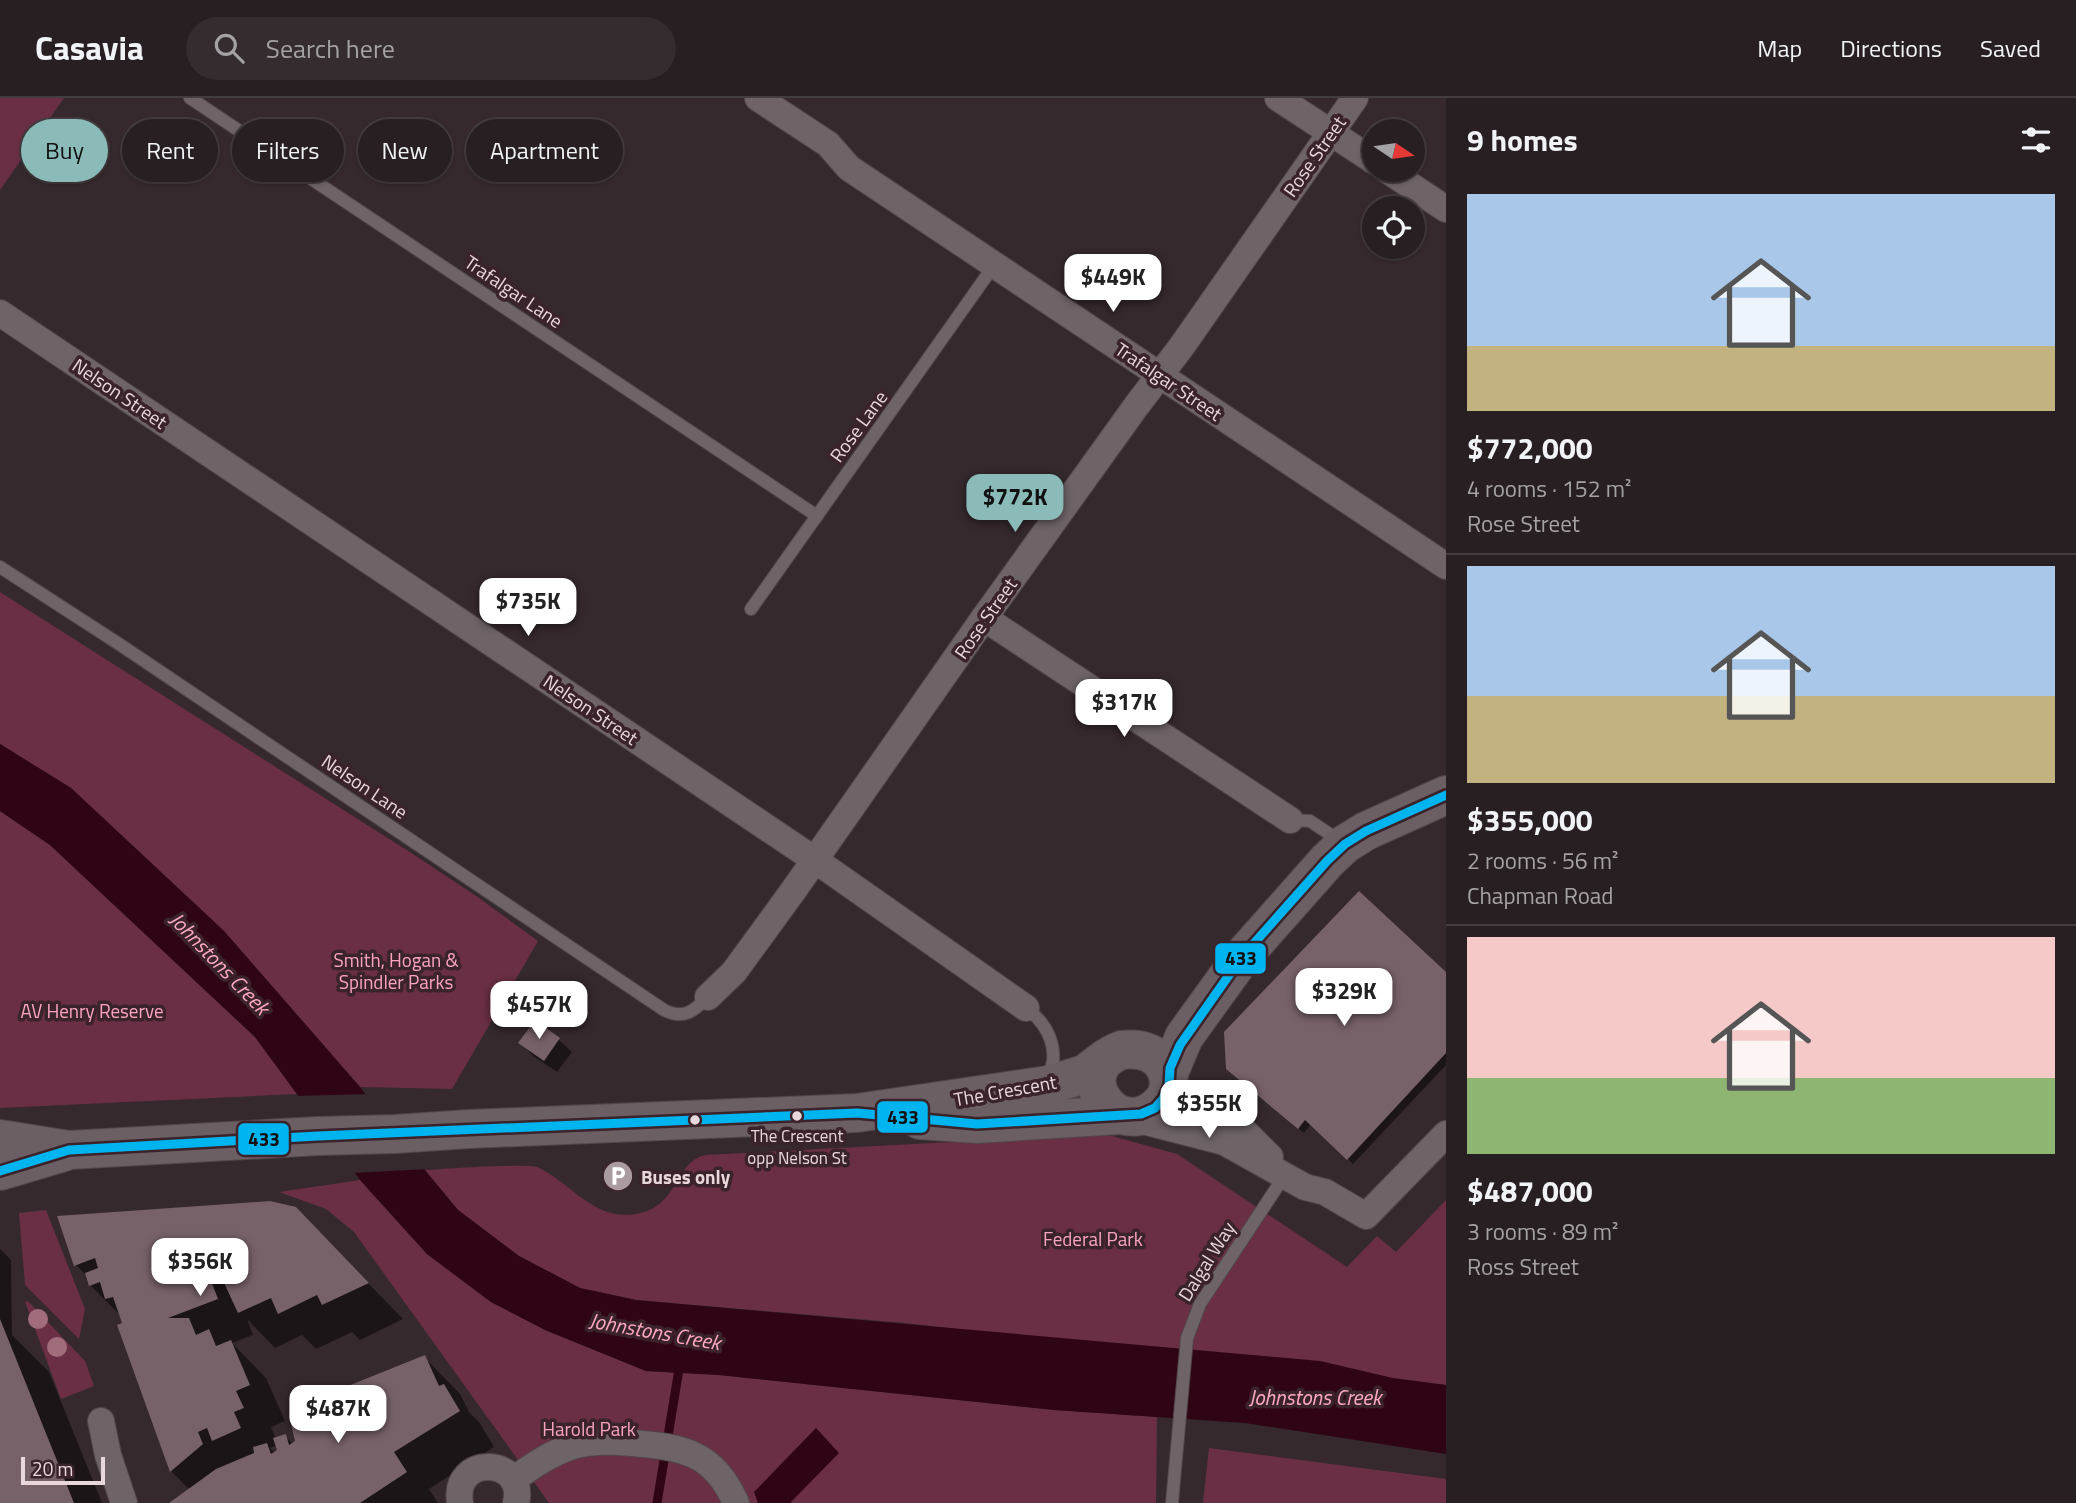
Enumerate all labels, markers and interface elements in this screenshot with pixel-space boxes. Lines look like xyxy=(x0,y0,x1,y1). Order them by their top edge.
search box xyxy=(186,17,676,80)
text: Casavia xyxy=(35,23,144,73)
icon: search xyxy=(210,29,248,67)
text: Search here xyxy=(266,29,395,68)
text: Map xyxy=(1757,30,1802,66)
text: Directions xyxy=(1840,30,1942,66)
text: Saved xyxy=(1980,30,2041,66)
street label: Rose Street xyxy=(1275,109,1353,202)
text: 9 homes xyxy=(1467,117,1578,163)
chip: Buy xyxy=(21,119,108,182)
chip: Rent xyxy=(122,119,218,182)
chip: Filters xyxy=(232,119,344,182)
chip: New xyxy=(358,119,452,182)
chip: Apartment xyxy=(466,119,623,182)
north arrow xyxy=(1362,119,1424,182)
map controls xyxy=(1362,119,1425,259)
icon: filters xyxy=(2017,121,2055,159)
button: locate xyxy=(1362,196,1425,259)
icon: home xyxy=(1698,240,1824,366)
street label: Trafalgar Lane xyxy=(459,247,569,335)
pin: $449K xyxy=(1064,254,1162,314)
text: $449K xyxy=(1080,259,1146,294)
street label: Trafalgar Street xyxy=(1110,334,1229,428)
street label: Nelson Street xyxy=(67,351,174,436)
street label: Rose Lane xyxy=(822,384,894,468)
text: $772,000 xyxy=(1467,425,1593,471)
text: 4 rooms · 152 m² xyxy=(1467,471,1631,506)
pin: $772K xyxy=(966,474,1064,534)
text: $772K xyxy=(982,479,1048,514)
text: Rose Street xyxy=(1467,506,1580,541)
street label: Rose Street xyxy=(946,571,1024,664)
pin: $735K xyxy=(479,578,577,638)
text: $735K xyxy=(495,583,561,618)
icon: home xyxy=(1698,612,1824,738)
street label: Nelson Street xyxy=(538,667,645,752)
pin: $317K xyxy=(1075,680,1173,739)
text: $317K xyxy=(1091,684,1157,719)
street label: Nelson Lane xyxy=(316,746,414,826)
text: $355,000 xyxy=(1467,797,1593,843)
text: 2 rooms · 56 m² xyxy=(1467,843,1618,878)
text: Chapman Road xyxy=(1467,878,1613,913)
water label: Johnstons Creek xyxy=(162,904,279,1024)
line badge: 433 xyxy=(1214,942,1267,975)
text: 433 xyxy=(1225,943,1257,972)
park label: Smith, Hogan & Spindler Parks xyxy=(333,945,459,996)
pin: $329K xyxy=(1295,968,1393,1028)
text: $329K xyxy=(1311,973,1377,1008)
pin: $457K xyxy=(490,982,588,1041)
icon: home xyxy=(1698,983,1824,1109)
text: $457K xyxy=(506,986,572,1021)
park label: AV Henry Reserve xyxy=(20,996,164,1025)
street label: The Crescent xyxy=(951,1067,1059,1113)
pin: $355K xyxy=(1160,1080,1258,1140)
text: $355K xyxy=(1176,1085,1242,1120)
line badge: 433 xyxy=(876,1100,929,1134)
text: 433 xyxy=(887,1102,919,1131)
marker: The Crescent opp Nelson St xyxy=(790,1109,804,1123)
unlabelled marker xyxy=(688,1113,702,1127)
line badge: 433 xyxy=(237,1122,290,1156)
place label: The Crescent opp Nelson St xyxy=(747,1123,847,1171)
text: 433 xyxy=(248,1124,280,1153)
parking icon: Buses only xyxy=(601,1159,635,1193)
place label: Buses only xyxy=(641,1162,731,1191)
text: $487,000 xyxy=(1467,1168,1593,1214)
text: 3 rooms · 89 m² xyxy=(1467,1214,1618,1249)
street label: Dalgal Way xyxy=(1170,1216,1242,1306)
park label: Federal Park xyxy=(1043,1224,1143,1253)
pin: $356K xyxy=(151,1238,249,1298)
text: $356K xyxy=(167,1243,233,1278)
text: Ross Street xyxy=(1467,1249,1579,1284)
water label: Johnstons Creek xyxy=(587,1304,726,1359)
water label: Johnstons Creek xyxy=(1249,1381,1384,1413)
pin: $487K xyxy=(289,1386,387,1445)
text: $487K xyxy=(305,1390,371,1425)
park label: Harold Park xyxy=(542,1414,636,1443)
scale bar xyxy=(21,1454,105,1486)
text: 20 m xyxy=(32,1454,73,1483)

